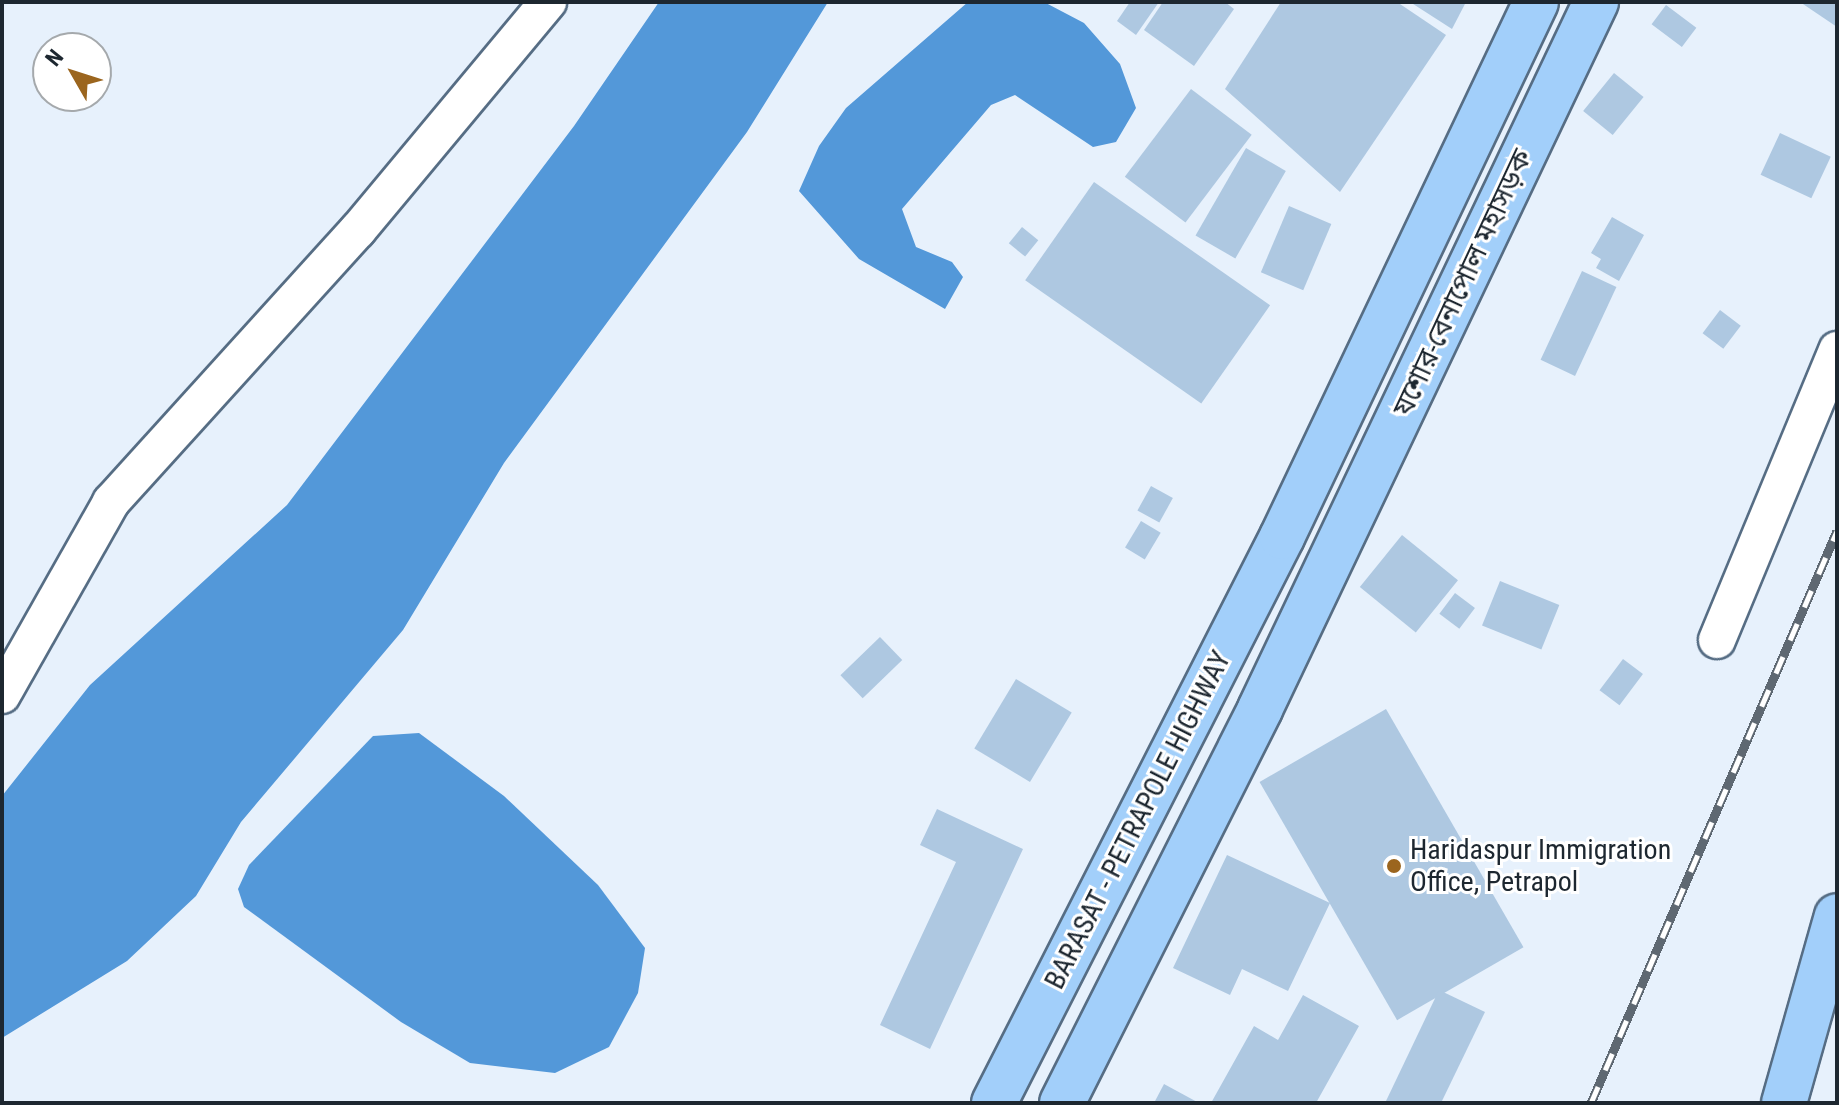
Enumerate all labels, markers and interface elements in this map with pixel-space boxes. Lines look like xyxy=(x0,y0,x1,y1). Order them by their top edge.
north arrow xyxy=(32,32,112,112)
text: N xyxy=(41,45,68,71)
street label: যশোর-বেনাপোল মহাসড়ক xyxy=(1386,144,1540,422)
street label: BARASAT - PETRAPOLE HIGHWAY xyxy=(1038,645,1238,995)
place label: Haridaspur Immigration Office, Petrapol xyxy=(1410,833,1671,899)
marker: Haridaspur Immigration Office, Petrapol xyxy=(1385,857,1403,875)

